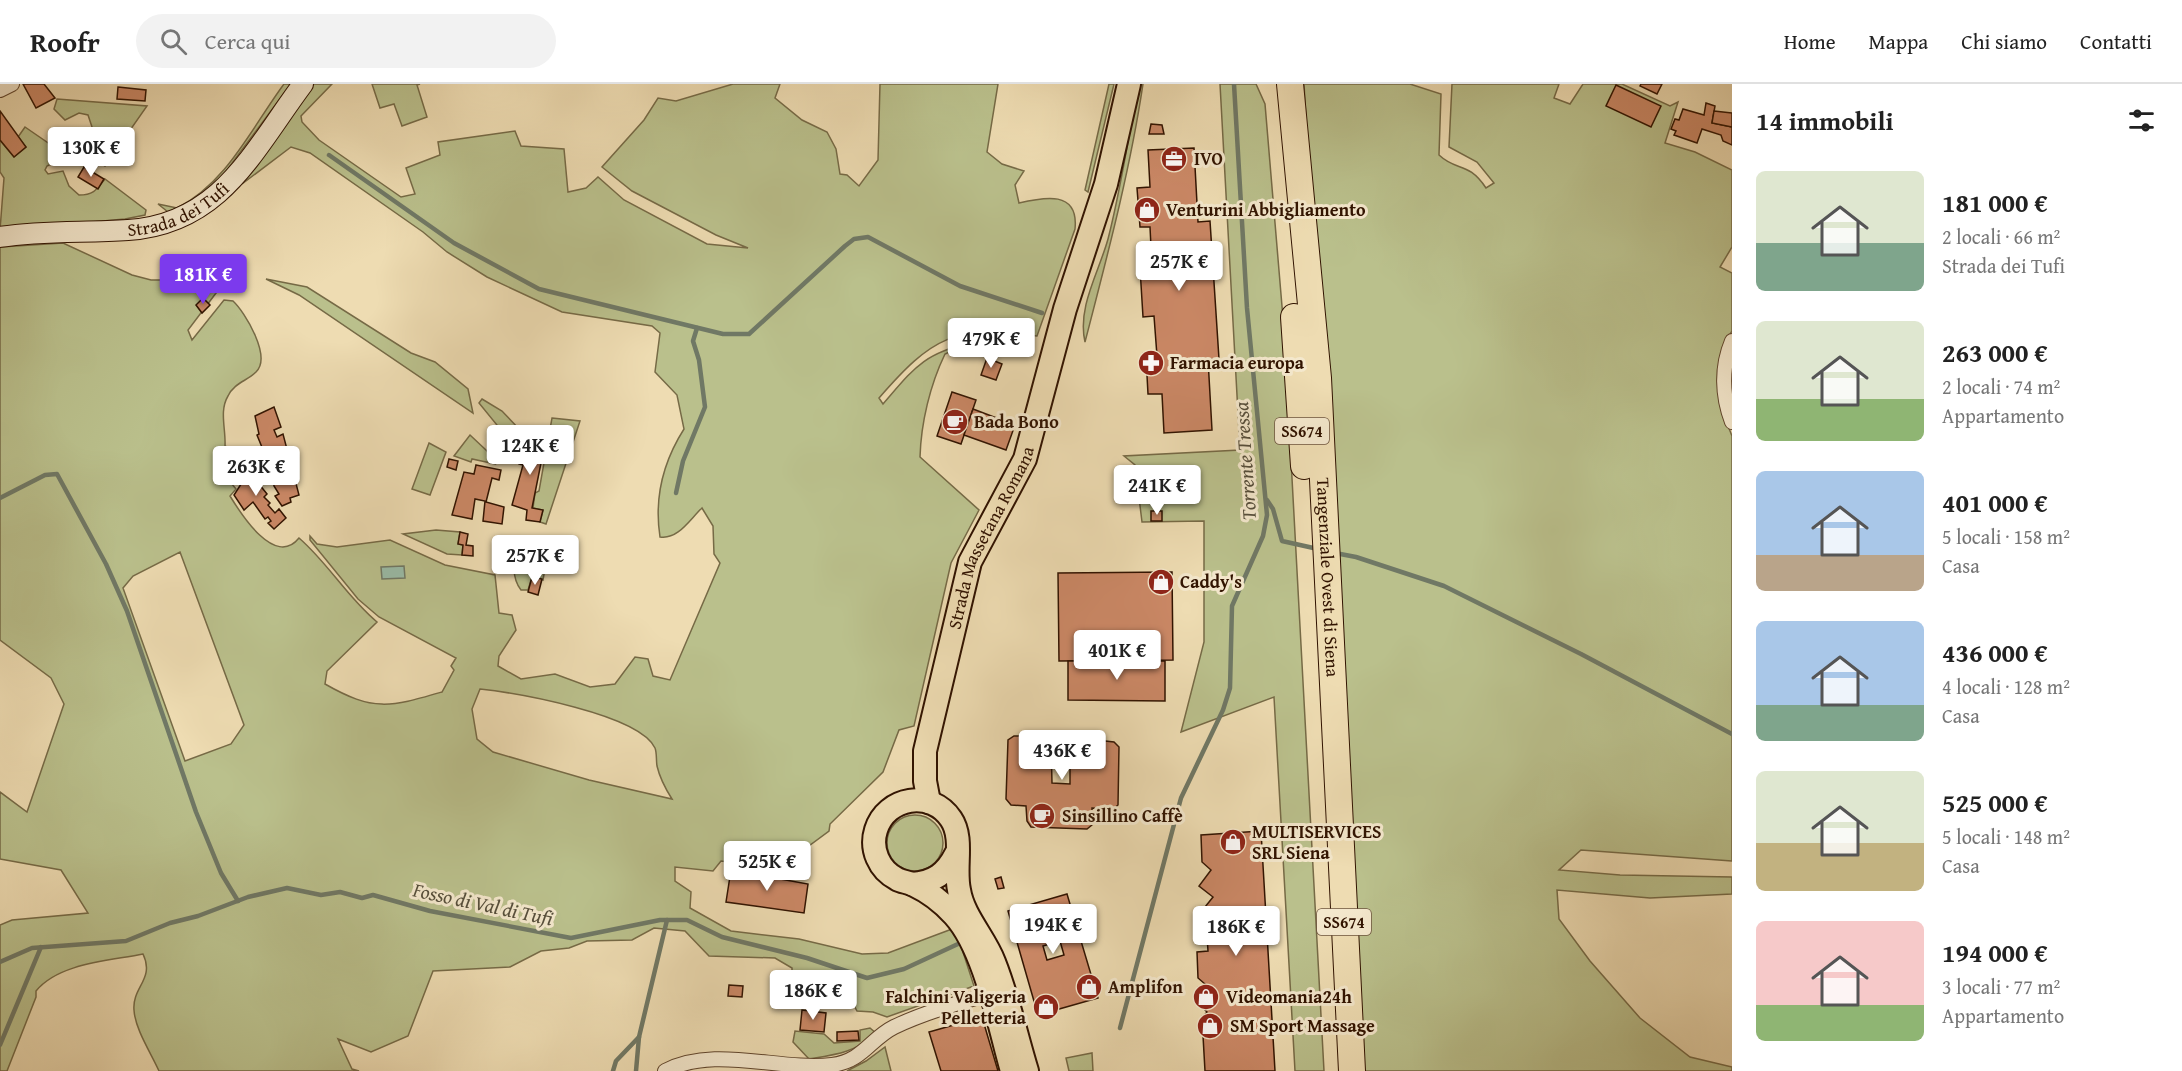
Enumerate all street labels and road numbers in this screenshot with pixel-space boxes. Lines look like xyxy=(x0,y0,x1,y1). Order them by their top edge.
street label: Strada dei Tufi xyxy=(126,175,235,243)
road number: SS674 xyxy=(1275,418,1329,444)
street label: Strada Massetana Romana xyxy=(940,443,1041,632)
street label: Tangenziale Ovest di Siena xyxy=(1310,477,1347,678)
road number: SS674 xyxy=(1317,909,1371,935)

